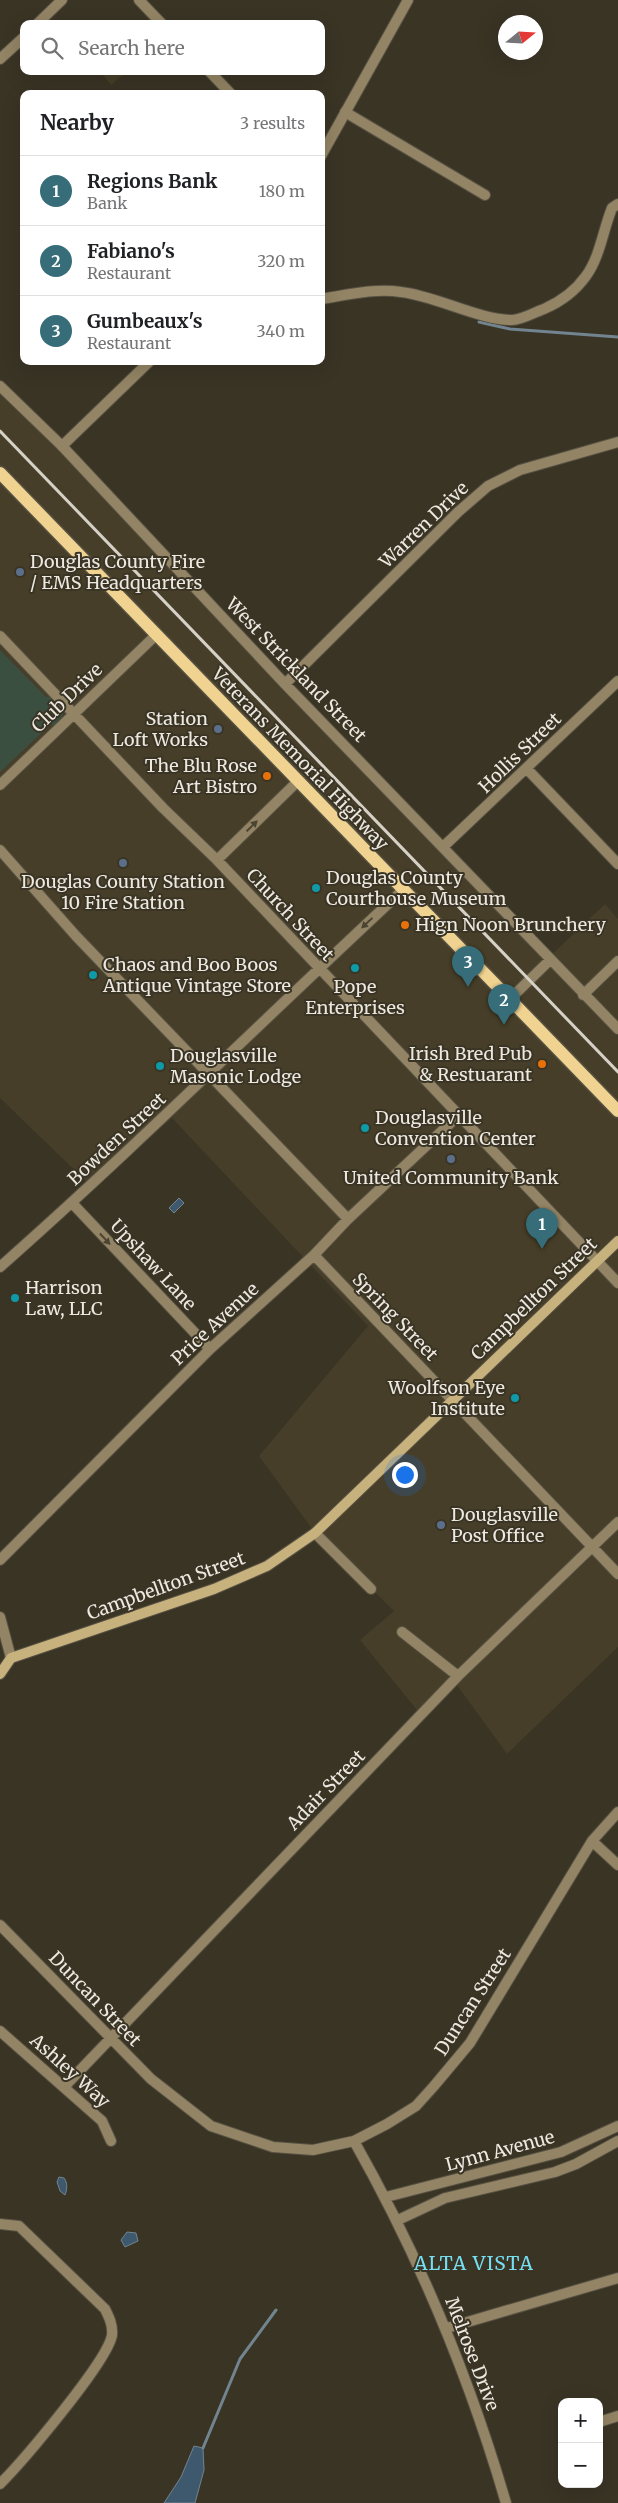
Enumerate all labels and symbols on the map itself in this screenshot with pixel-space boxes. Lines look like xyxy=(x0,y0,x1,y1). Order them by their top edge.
north arrow xyxy=(498,15,543,60)
street label: Warren Drive xyxy=(374,476,473,574)
place label: Douglas County Fire / EMS Headquarters xyxy=(30,550,205,594)
marker: Douglas County Fire / EMS Headquarters xyxy=(14,566,26,578)
street label: West Strickland Street xyxy=(221,592,371,747)
street label: Club Drive xyxy=(26,658,107,737)
street label: Veterans Memorial Highway xyxy=(206,662,394,855)
place label: Station Loft Works xyxy=(113,707,208,751)
street label: Hollis Street xyxy=(474,708,566,798)
marker: Station Loft Works xyxy=(212,723,224,735)
place label: The Blu Rose Art Bistro xyxy=(145,754,257,798)
marker: The Blu Rose Art Bistro xyxy=(261,770,273,782)
one-way arrow xyxy=(245,820,257,832)
marker: Douglas County Station 10 Fire Station xyxy=(117,857,129,869)
street label: Church Street xyxy=(242,863,339,966)
place label: Douglas County Courthouse Museum xyxy=(326,866,506,910)
place label: Douglas County Station 10 Fire Station xyxy=(21,870,225,914)
marker: Douglas County Courthouse Museum xyxy=(310,882,322,894)
place label: Hign Noon Brunchery xyxy=(415,913,606,936)
one-way arrow xyxy=(361,917,373,929)
marker: Hign Noon Brunchery xyxy=(399,919,411,931)
pin: 3 xyxy=(452,946,484,987)
place label: Chaos and Boo Boos Antique Vintage Store xyxy=(102,953,291,997)
marker: Pope Enterprises xyxy=(349,962,361,974)
marker: Chaos and Boo Boos Antique Vintage Store xyxy=(87,969,99,981)
place label: Pope Enterprises xyxy=(305,975,405,1019)
pin: 2 xyxy=(488,984,520,1025)
place label: Irish Bred Pub & Restuarant xyxy=(409,1042,532,1086)
place label: Douglasville Masonic Lodge xyxy=(170,1044,301,1088)
marker: Irish Bred Pub & Restuarant xyxy=(536,1058,548,1070)
marker: Douglasville Masonic Lodge xyxy=(154,1060,166,1072)
street label: Bowden Street xyxy=(63,1087,171,1190)
place label: Douglasville Convention Center xyxy=(375,1106,536,1150)
marker: Douglasville Convention Center xyxy=(359,1122,371,1134)
marker: United Community Bank xyxy=(445,1153,457,1165)
place label: United Community Bank xyxy=(343,1166,559,1189)
pin: 1 xyxy=(526,1208,558,1249)
street label: Upshaw Lane xyxy=(105,1214,201,1315)
one-way arrow xyxy=(99,1232,111,1244)
street label: Campbellton Street xyxy=(466,1233,602,1365)
street label: Spring Street xyxy=(348,1268,443,1366)
place label: Harrison Law, LLC xyxy=(25,1276,103,1320)
street label: Price Avenue xyxy=(166,1277,263,1370)
marker: Harrison Law, LLC xyxy=(9,1292,21,1304)
place label: Woolfson Eye Institute xyxy=(387,1376,505,1420)
marker: Woolfson Eye Institute xyxy=(509,1392,521,1404)
your location xyxy=(392,1462,418,1488)
place label: Douglasville Post Office xyxy=(451,1503,558,1547)
marker: Douglasville Post Office xyxy=(435,1519,447,1531)
street label: Campbellton Street xyxy=(84,1546,248,1625)
street label: Adair Street xyxy=(281,1745,370,1835)
street label: Duncan Street xyxy=(429,1944,516,2060)
street label: Duncan Street xyxy=(44,1946,146,2051)
street label: Ashley Way xyxy=(25,2028,116,2113)
street label: Lynn Avenue xyxy=(443,2125,557,2176)
district label: ALTA VISTA xyxy=(413,2251,534,2275)
street label: Melrose Drive xyxy=(440,2294,505,2414)

